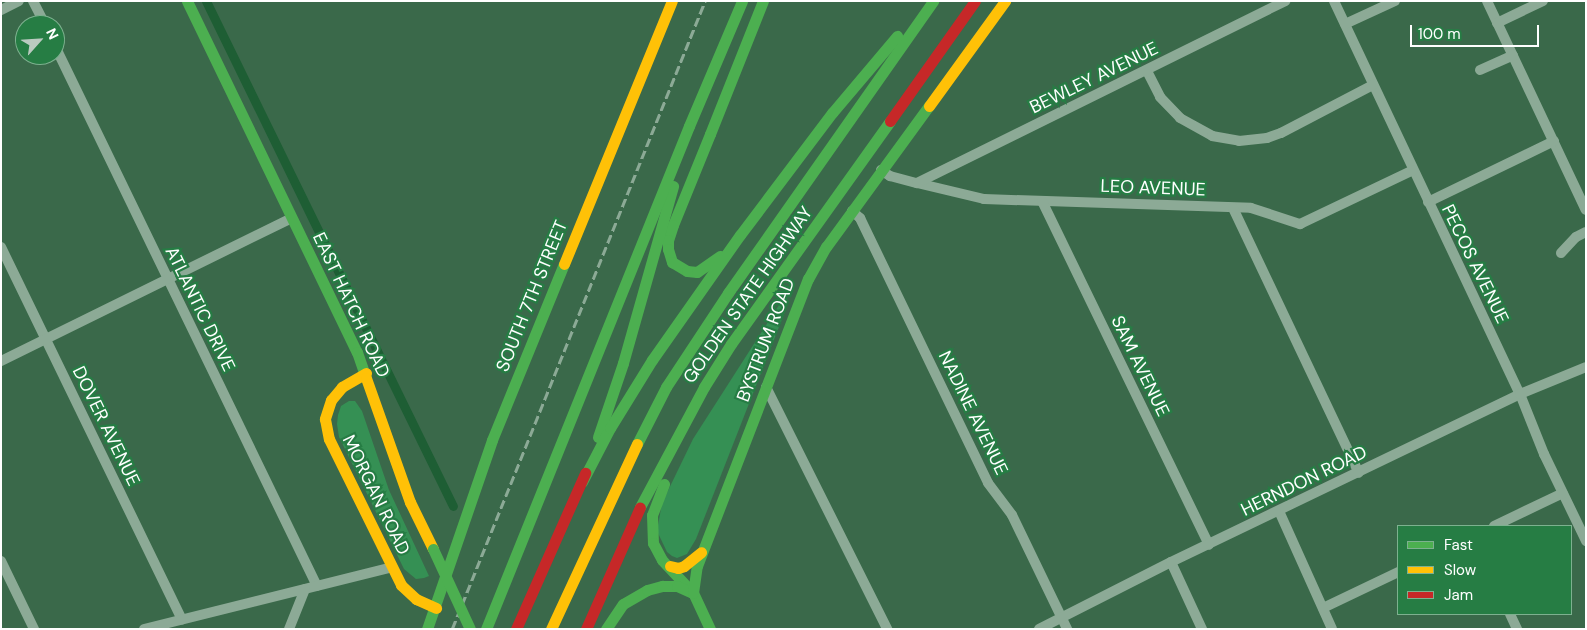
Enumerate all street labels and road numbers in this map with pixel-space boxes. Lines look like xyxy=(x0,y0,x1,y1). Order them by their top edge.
street label: BEWLEY AVENUE xyxy=(1026,38,1162,118)
street label: LEO AVENUE xyxy=(1100,175,1206,201)
street label: PECOS AVENUE xyxy=(1437,201,1513,327)
street label: GOLDEN STATE HIGHWAY xyxy=(679,202,817,388)
street label: SOUTH 7TH STREET xyxy=(492,217,572,375)
street label: EAST HATCH ROAD xyxy=(308,229,394,381)
street label: ATLANTIC DRIVE xyxy=(160,243,240,375)
street label: BYSTRUM ROAD xyxy=(732,275,800,405)
street label: SAM AVENUE xyxy=(1106,312,1174,420)
street label: NADINE AVENUE xyxy=(934,348,1012,478)
street label: DOVER AVENUE xyxy=(68,363,144,489)
street label: MORGAN ROAD xyxy=(338,432,414,558)
street label: HERNDON ROAD xyxy=(1238,441,1370,521)

